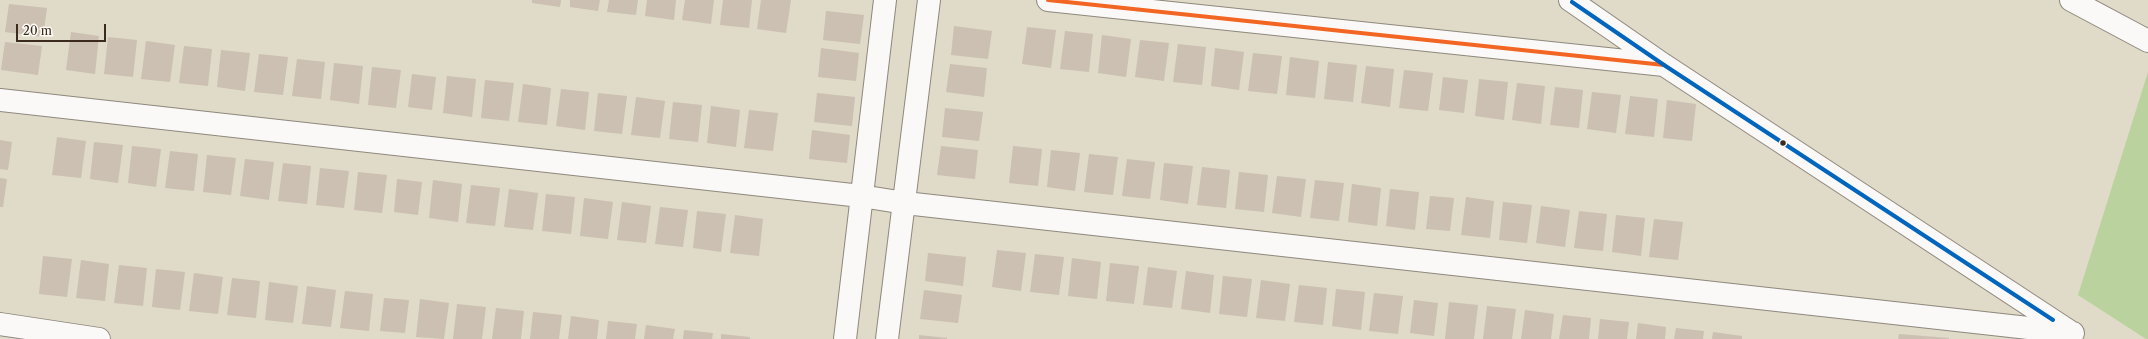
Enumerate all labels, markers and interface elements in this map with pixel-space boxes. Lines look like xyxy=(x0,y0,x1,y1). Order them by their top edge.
scale bar xyxy=(18,16,108,42)
text: 20 m xyxy=(23,23,52,38)
unlabelled marker xyxy=(1778,138,1788,148)

